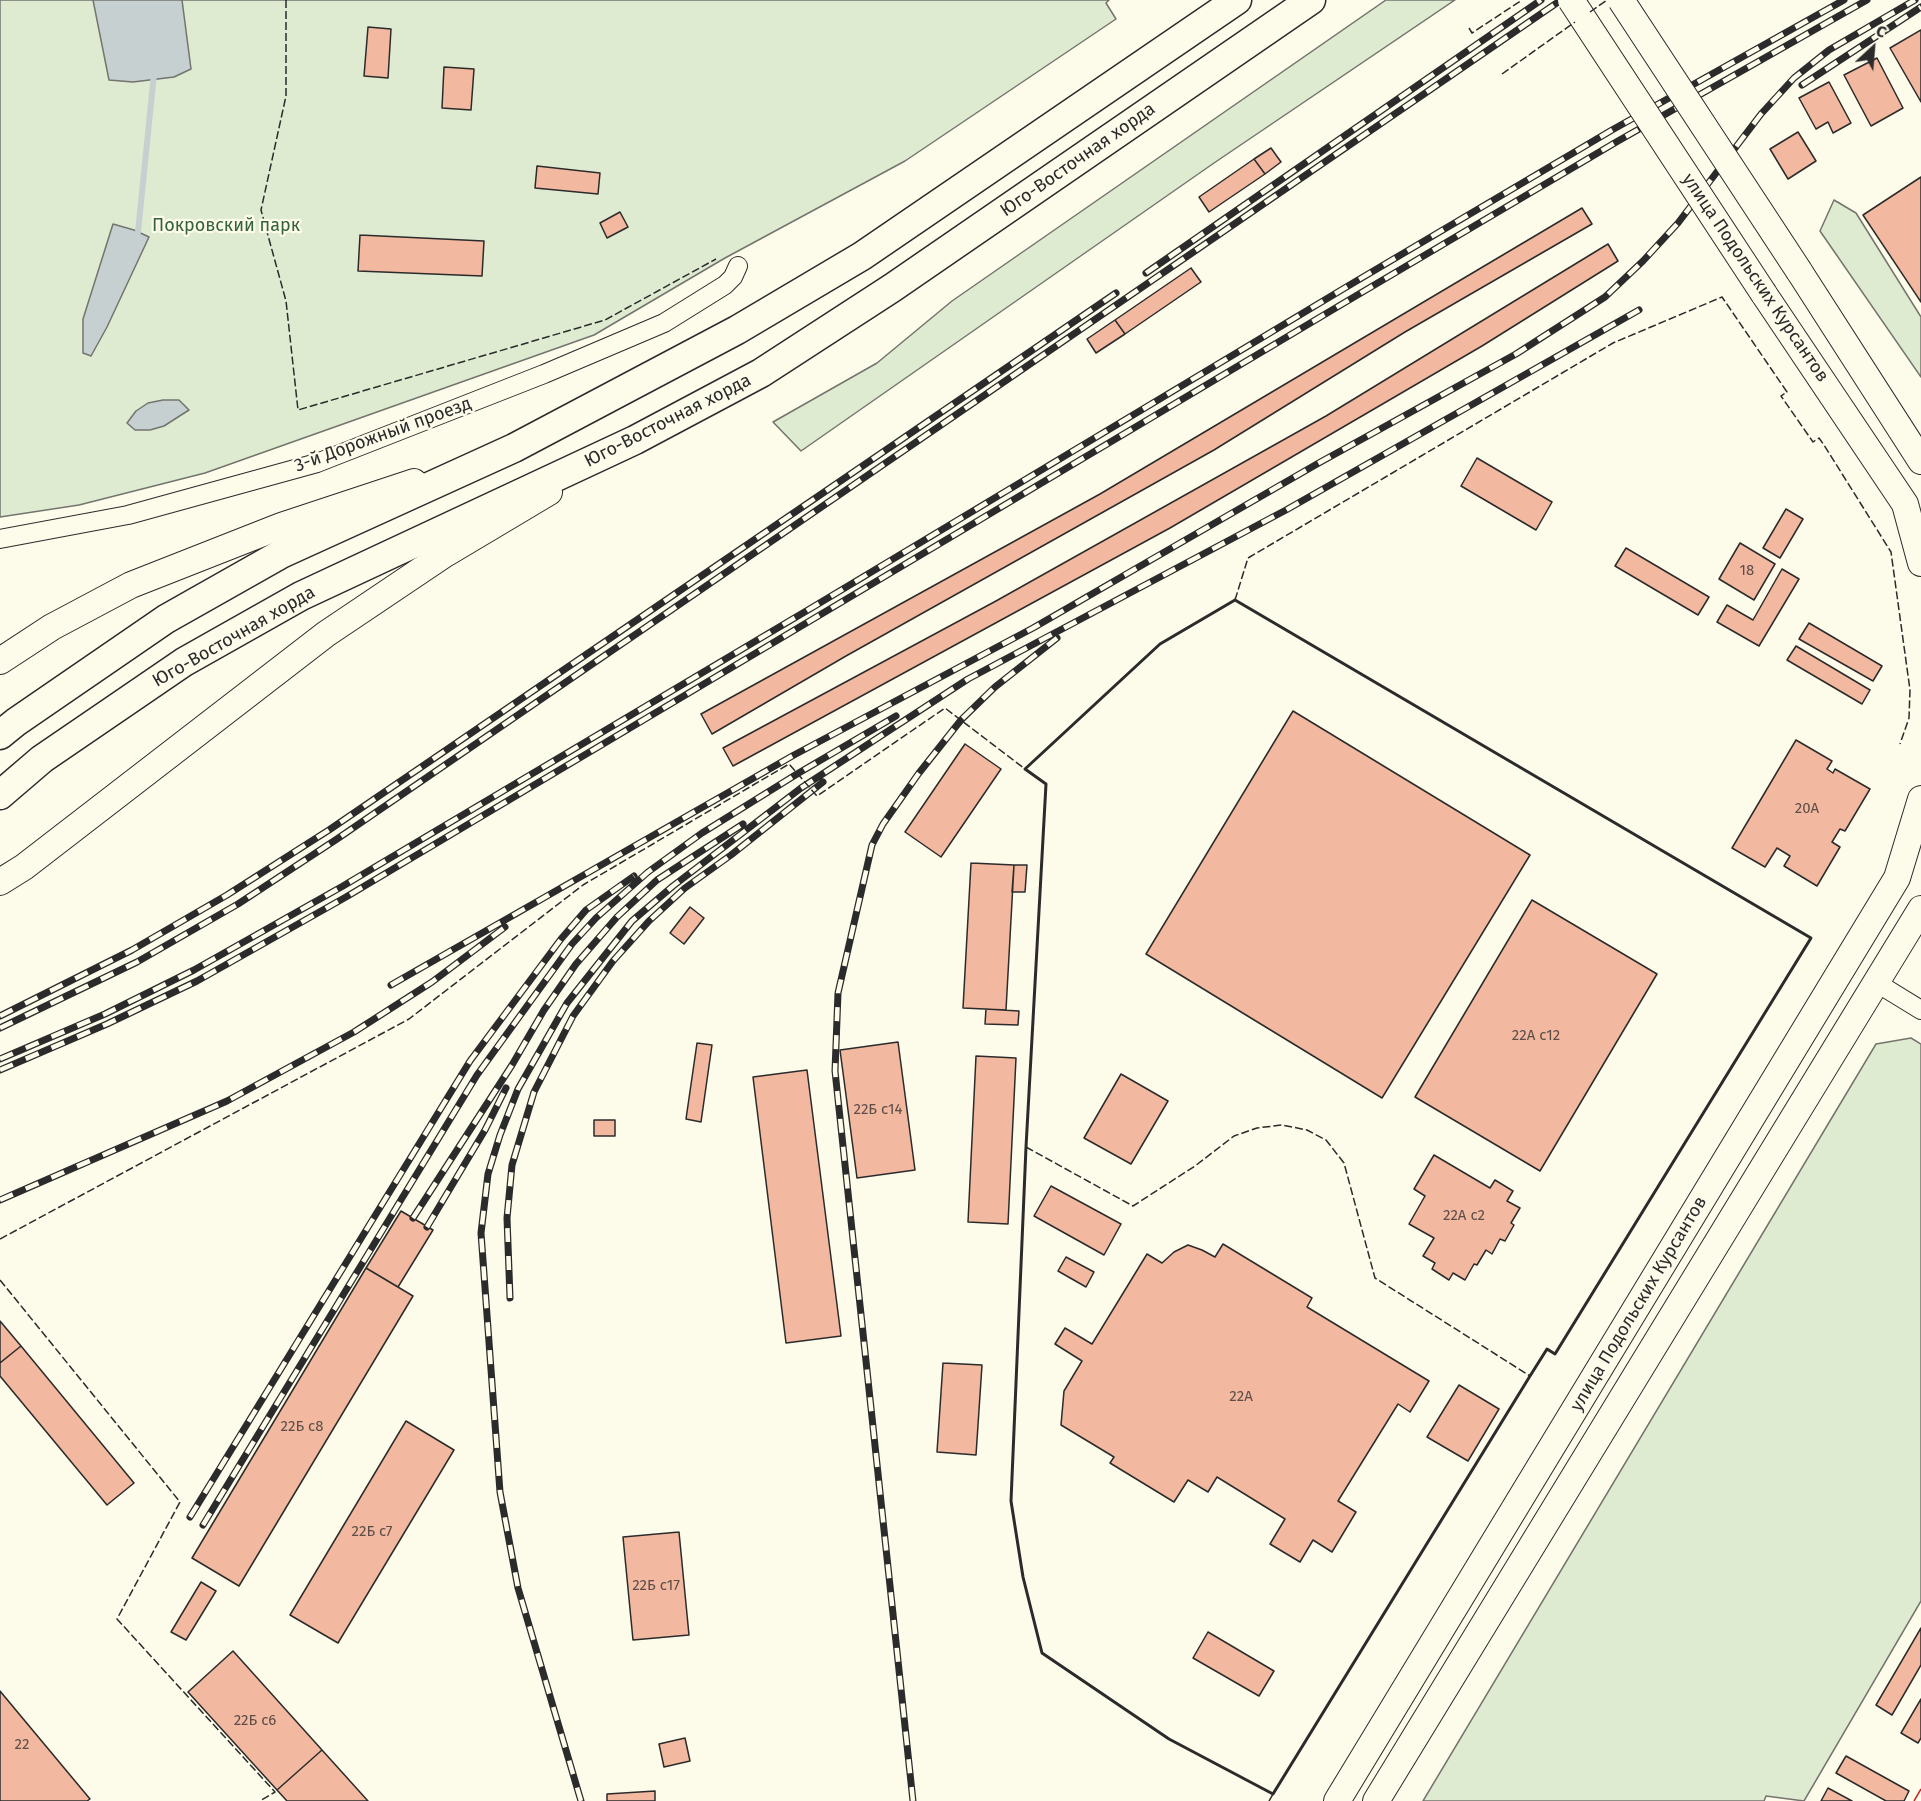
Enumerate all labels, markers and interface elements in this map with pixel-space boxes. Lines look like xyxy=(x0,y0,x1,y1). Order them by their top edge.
north arrow xyxy=(1843,18,1903,78)
text: С xyxy=(1873,21,1889,42)
street label: Юго-Восточная хорда xyxy=(996,98,1160,222)
street label: улица Подольских Курсантов xyxy=(1677,170,1833,386)
park label: Покровский парк xyxy=(152,215,300,237)
street label: Юго-Восточная хорда xyxy=(581,370,755,472)
street label: 3-й Дорожный проезд xyxy=(292,393,474,477)
house number: 18 xyxy=(1740,562,1754,580)
street label: Юго-Восточная хорда xyxy=(149,582,319,692)
house number: 20А xyxy=(1795,800,1819,818)
house number: 22А с12 xyxy=(1512,1027,1560,1045)
house number: 22Б с14 xyxy=(854,1101,902,1119)
street label: улица Подольских Курсантов xyxy=(1566,1193,1712,1415)
house number: 22А с2 xyxy=(1443,1207,1485,1225)
house number: 22А xyxy=(1229,1388,1253,1406)
house number: 22Б с8 xyxy=(281,1418,323,1436)
house number: 22Б с7 xyxy=(352,1523,392,1541)
house number: 22Б с17 xyxy=(632,1577,680,1595)
house number: 22Б с6 xyxy=(234,1712,276,1730)
house number: 22 xyxy=(15,1736,29,1754)

